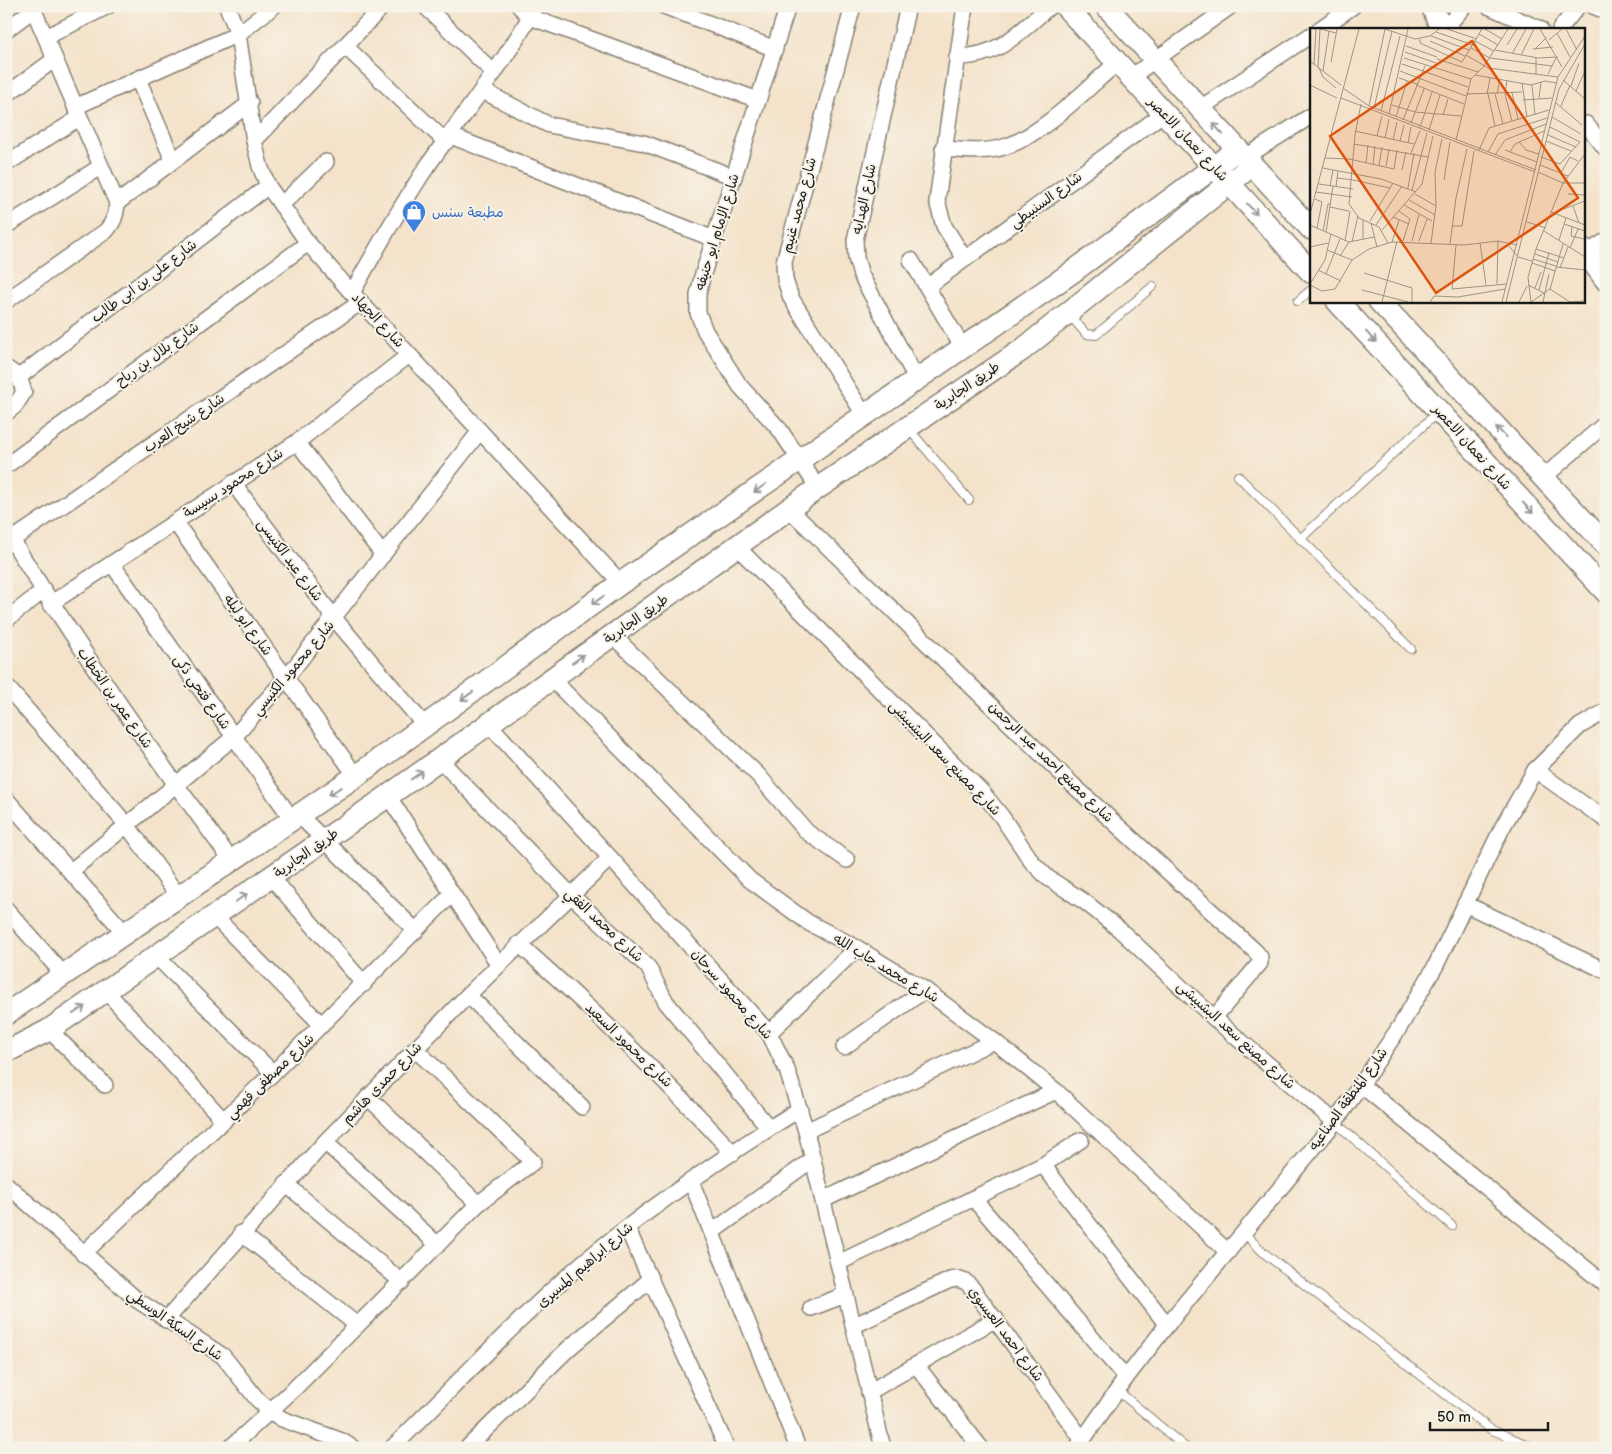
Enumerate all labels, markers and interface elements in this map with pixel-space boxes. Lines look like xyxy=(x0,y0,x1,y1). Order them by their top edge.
inset map xyxy=(1310,28,1584,302)
street label: شارع نعمان الاعصر xyxy=(1143,92,1232,186)
one-way arrow xyxy=(1212,123,1224,136)
street label: شارع محمد غنيم xyxy=(778,155,822,255)
street label: شارع الهدايه xyxy=(848,162,881,236)
street label: شارع السنبيطي xyxy=(1007,168,1088,235)
street label: شارع الإمام ابو حنيفه xyxy=(691,172,745,293)
shop icon: مطبعة سنس xyxy=(401,199,427,233)
one-way arrow xyxy=(1246,203,1258,216)
place label: مطبعة سنس xyxy=(432,204,504,221)
street label: شارع على بن ابى طالب xyxy=(88,236,201,327)
street label: شارع الجهاد xyxy=(347,289,408,352)
street label: شارع بلال بن رباح xyxy=(112,318,203,391)
one-way arrow xyxy=(1365,331,1377,343)
street label: طريق الجابرية xyxy=(931,358,1003,414)
street label: شارع شيخ العرب xyxy=(140,390,228,457)
street label: شارع نعمان الاعصر xyxy=(1428,400,1515,494)
one-way arrow xyxy=(1495,425,1507,438)
street label: شارع محمود بسيسة xyxy=(180,444,287,522)
one-way arrow xyxy=(753,483,767,493)
one-way arrow xyxy=(1522,502,1534,515)
street label: شارع عيد الكنيسى xyxy=(253,515,327,605)
street label: طريق الجابرية xyxy=(600,590,672,648)
street label: شارع ابو ليله xyxy=(219,591,276,660)
one-way arrow xyxy=(592,595,605,606)
street label: شارع محمود الكنيسي xyxy=(248,617,341,722)
street label: شارع عمر بن الخطاب xyxy=(73,644,156,752)
street label: شارع فتحي ذكى xyxy=(167,651,234,735)
one-way arrow xyxy=(571,654,585,664)
one-way arrow xyxy=(461,691,474,702)
street label: شارع مصنع سعد البشبيشى xyxy=(884,697,1004,820)
street label: شارع مصنع احمد عبد الرحمن xyxy=(984,698,1117,827)
one-way arrow xyxy=(410,770,424,780)
one-way arrow xyxy=(328,786,342,796)
street label: طريق الجابرية xyxy=(270,824,342,882)
street label: شارع محمد الفقي xyxy=(559,884,647,969)
one-way arrow xyxy=(234,893,248,903)
street label: شارع محمد جاب الله xyxy=(830,930,942,1007)
street label: شارع محمود سرحان xyxy=(687,945,776,1044)
street label: شارع مصنع سعد البشبيشى xyxy=(1172,977,1299,1094)
street label: شارع محمود السعيد xyxy=(581,999,676,1092)
one-way arrow xyxy=(71,1005,85,1015)
street label: شارع مصطفى فهمي xyxy=(223,1030,320,1125)
street label: شارع حمدى هاشم xyxy=(338,1038,427,1129)
street label: شارع المنطقة الصناعيه xyxy=(1305,1044,1392,1154)
street label: شارع ابراهيم المسيرى xyxy=(533,1219,638,1313)
street label: شارع احمد العيسوي xyxy=(963,1283,1047,1386)
street label: شارع السكة الوسطي xyxy=(122,1286,226,1368)
scale bar xyxy=(1430,1399,1547,1431)
text: 50 m xyxy=(1437,1408,1471,1427)

